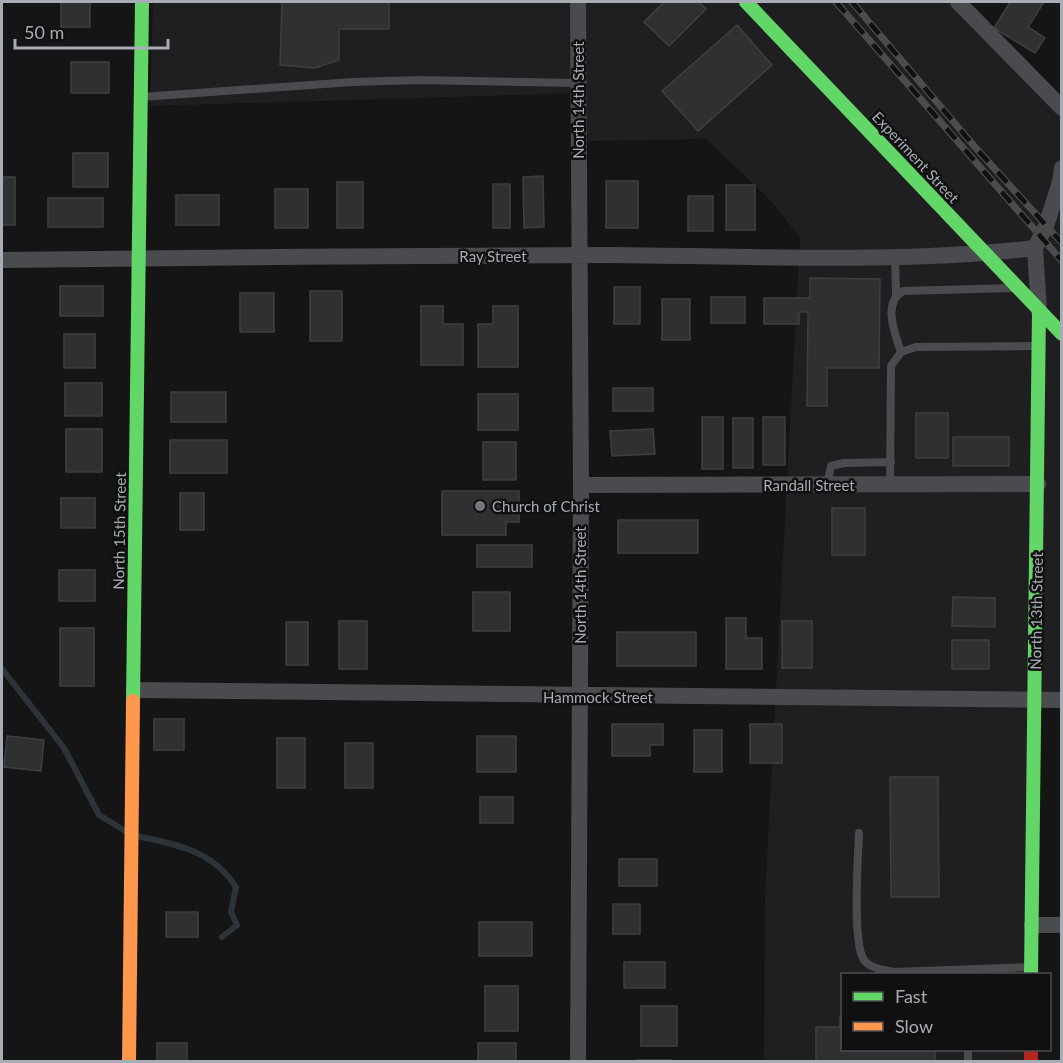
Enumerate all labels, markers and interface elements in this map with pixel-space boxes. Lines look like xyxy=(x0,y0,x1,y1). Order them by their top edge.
scale bar xyxy=(15,12,168,50)
text: 50 m xyxy=(24,21,64,43)
street label: North 14th Street xyxy=(569,41,587,159)
street label: Experiment Street xyxy=(869,107,963,207)
street label: Ray Street xyxy=(459,247,527,265)
street label: North 15th Street xyxy=(109,472,129,590)
street label: Randall Street xyxy=(763,476,855,494)
place label: Church of Christ xyxy=(492,497,600,515)
marker: Church of Christ xyxy=(473,499,487,513)
street label: North 14th Street xyxy=(571,526,589,644)
street label: North 13th Street xyxy=(1026,552,1046,670)
street label: Hammock Street xyxy=(543,688,654,706)
legend xyxy=(841,973,1051,1051)
text: Fast xyxy=(895,985,928,1007)
text: Slow xyxy=(895,1015,933,1037)

